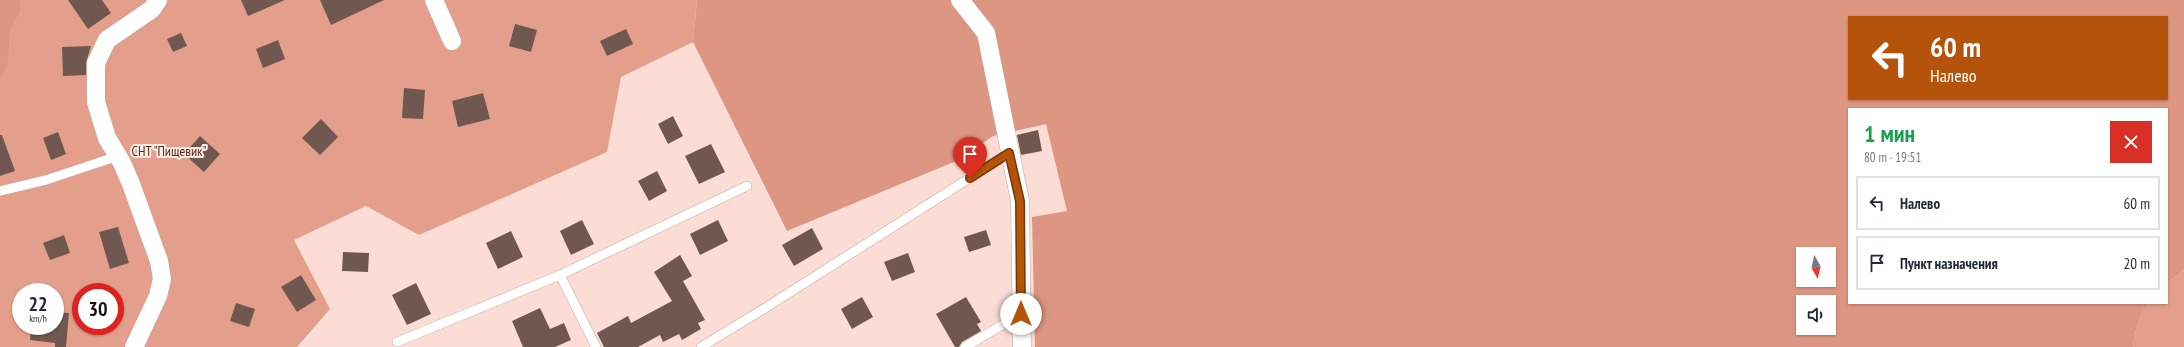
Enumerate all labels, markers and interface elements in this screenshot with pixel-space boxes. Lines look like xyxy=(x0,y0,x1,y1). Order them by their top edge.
text: 60 m xyxy=(1930,28,1981,65)
icon: left xyxy=(1864,32,1916,84)
text: Налево xyxy=(1930,64,1977,87)
text: 1 мин xyxy=(1864,118,1915,149)
button: close xyxy=(2110,121,2152,163)
pin xyxy=(953,137,987,178)
park label: СНТ "Пищевик" xyxy=(132,142,206,160)
icon: arrive xyxy=(959,143,981,165)
text: 80 m · 19:51 xyxy=(1864,149,1921,166)
icon: left xyxy=(1866,192,1888,214)
text: Налево xyxy=(1900,194,1940,213)
text: 60 m xyxy=(2124,194,2150,213)
north arrow xyxy=(1796,247,1836,287)
map controls xyxy=(1796,247,1836,335)
icon: arrive xyxy=(1866,252,1888,274)
text: Пункт назначения xyxy=(1900,254,1998,273)
text: 20 m xyxy=(2124,254,2150,273)
speed limit sign: 30 xyxy=(72,283,124,335)
text: 22 xyxy=(28,291,48,317)
position arrow xyxy=(1000,293,1042,335)
button: sound xyxy=(1796,295,1836,335)
text: km/h xyxy=(29,312,47,325)

